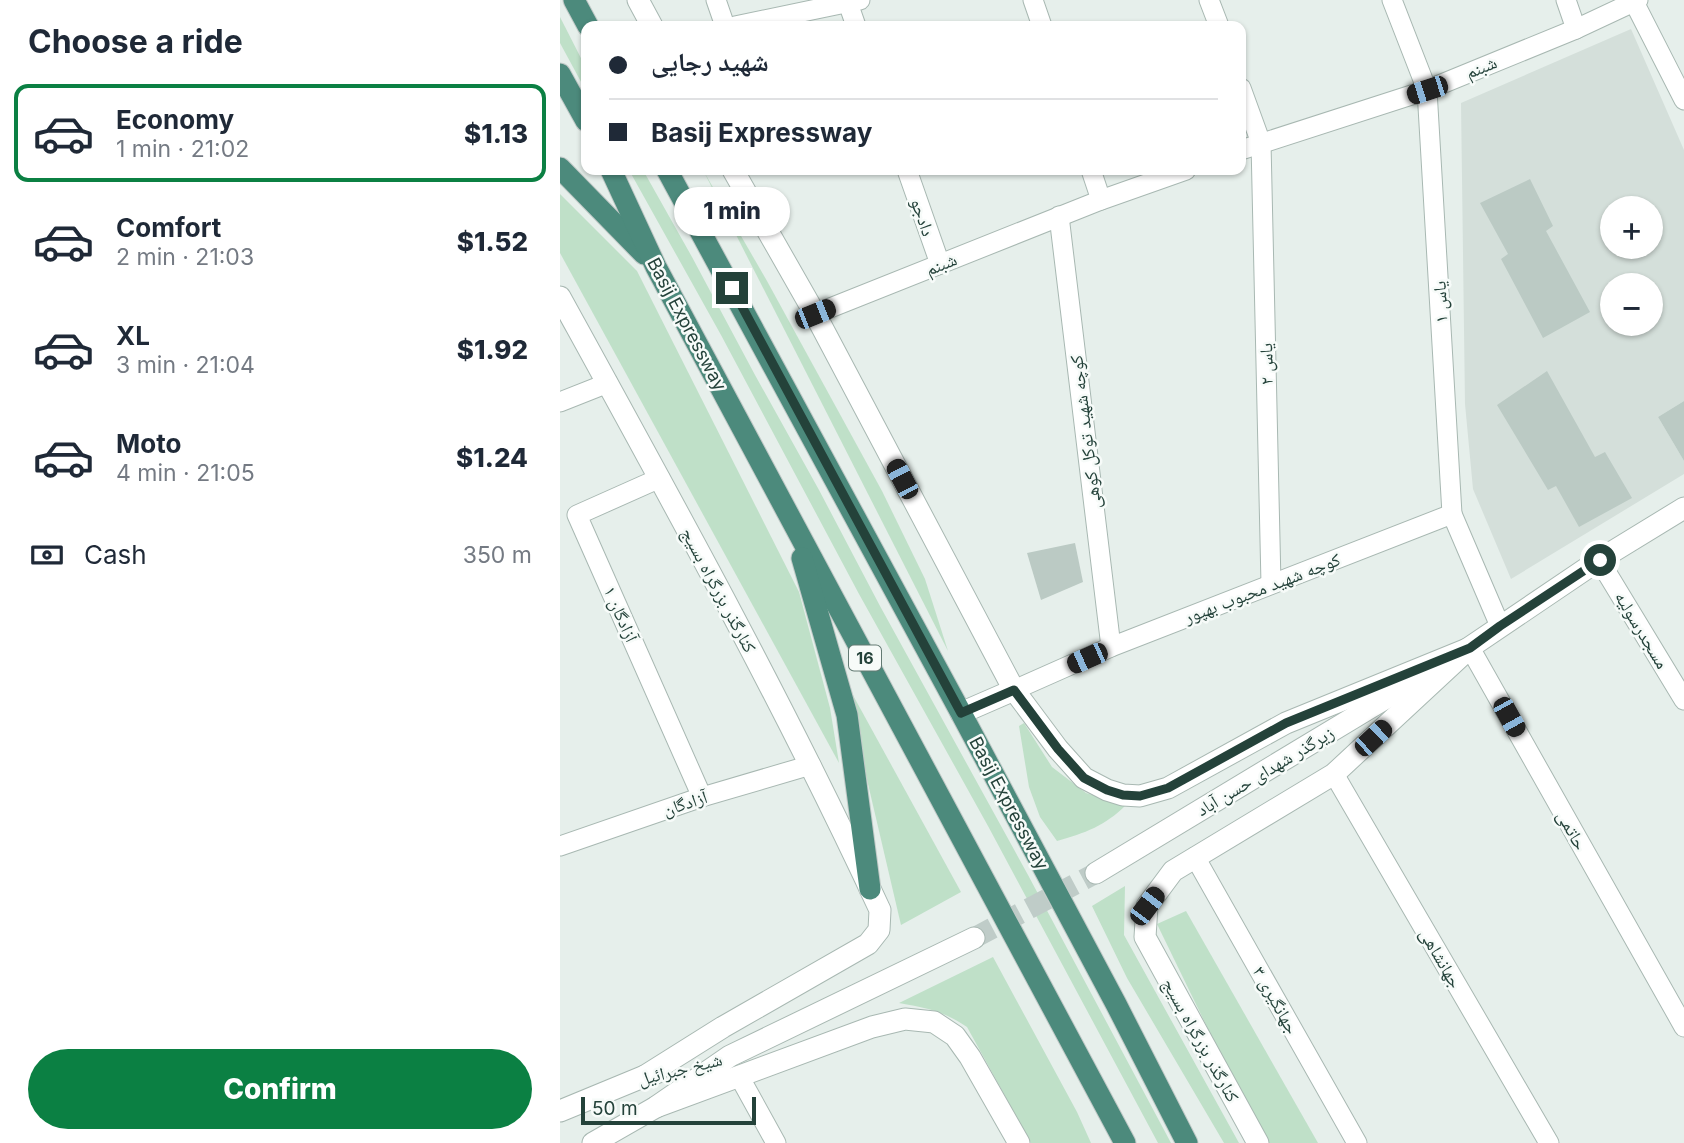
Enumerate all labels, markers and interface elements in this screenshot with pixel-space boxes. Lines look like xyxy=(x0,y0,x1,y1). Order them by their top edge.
text: Choose a ride xyxy=(28,22,243,61)
text: شهید رجایی xyxy=(651,46,769,77)
street label: شبنم xyxy=(1462,51,1500,85)
car xyxy=(1404,74,1451,106)
icon: car xyxy=(32,102,95,165)
text: Economy xyxy=(116,104,234,135)
text: Basij Expressway xyxy=(651,117,872,148)
text: $1.13 xyxy=(464,118,528,149)
text: 1 min · 21:02 xyxy=(116,135,249,163)
callout: 1 min xyxy=(674,187,790,236)
street label: دادجو xyxy=(907,195,939,239)
map controls xyxy=(1600,196,1663,336)
button: + xyxy=(1600,196,1663,259)
text: 1 min xyxy=(703,197,761,225)
icon: car xyxy=(32,210,95,273)
text: Comfort xyxy=(116,212,221,243)
text: $1.52 xyxy=(457,226,528,257)
text: 2 min · 21:03 xyxy=(116,243,254,271)
street label: شبنم xyxy=(922,248,960,282)
street label: Basij Expressway xyxy=(643,254,731,394)
route end xyxy=(716,272,748,304)
button: − xyxy=(1600,273,1663,336)
street label: یاس ۱ xyxy=(1428,280,1453,324)
car xyxy=(792,296,839,332)
icon: car xyxy=(32,318,95,381)
text: XL xyxy=(116,320,150,351)
text: $1.92 xyxy=(457,334,528,365)
street label: یاس ۲ xyxy=(1255,343,1278,385)
text: 3 min · 21:04 xyxy=(116,351,255,379)
street label: کوچه شهید توکل کوهی xyxy=(1065,353,1106,510)
icon: car xyxy=(32,426,95,489)
text: Moto xyxy=(116,428,181,459)
text: $1.24 xyxy=(456,442,528,473)
car xyxy=(883,456,922,502)
text: 4 min · 21:05 xyxy=(116,459,255,487)
street label: کنارگذر بزرگراه بسیج xyxy=(676,524,761,657)
icon: cash xyxy=(28,536,66,574)
text: Cash xyxy=(84,539,147,570)
text: 350 m xyxy=(463,541,532,569)
route start xyxy=(1584,544,1616,576)
street label: کوچه شهید محبوب بهپور xyxy=(1180,548,1344,629)
street label: آزادگان ۱ xyxy=(599,583,643,646)
street label: مسجدرسولیه xyxy=(1611,588,1673,673)
car xyxy=(1064,640,1111,676)
road number: 16 xyxy=(849,646,881,670)
car xyxy=(1490,694,1529,740)
car xyxy=(1351,716,1396,760)
street label: زیرگذر شهدای حسن آباد xyxy=(1193,722,1338,821)
street label: Basij Expressway xyxy=(965,733,1053,873)
street label: آزادگان xyxy=(660,786,711,821)
street label: حاتمی xyxy=(1552,807,1591,854)
car xyxy=(1126,883,1169,929)
street label: جهانشاهی xyxy=(1415,924,1467,992)
street label: جهانگیری ۳ xyxy=(1248,963,1303,1038)
street label: کنارگذر بزرگراه بسیج xyxy=(1157,974,1244,1107)
street label: شیخ جبرائیل xyxy=(636,1048,725,1091)
button: Confirm xyxy=(28,1049,532,1129)
scale bar xyxy=(581,1094,756,1126)
text: 50 m xyxy=(592,1097,638,1120)

